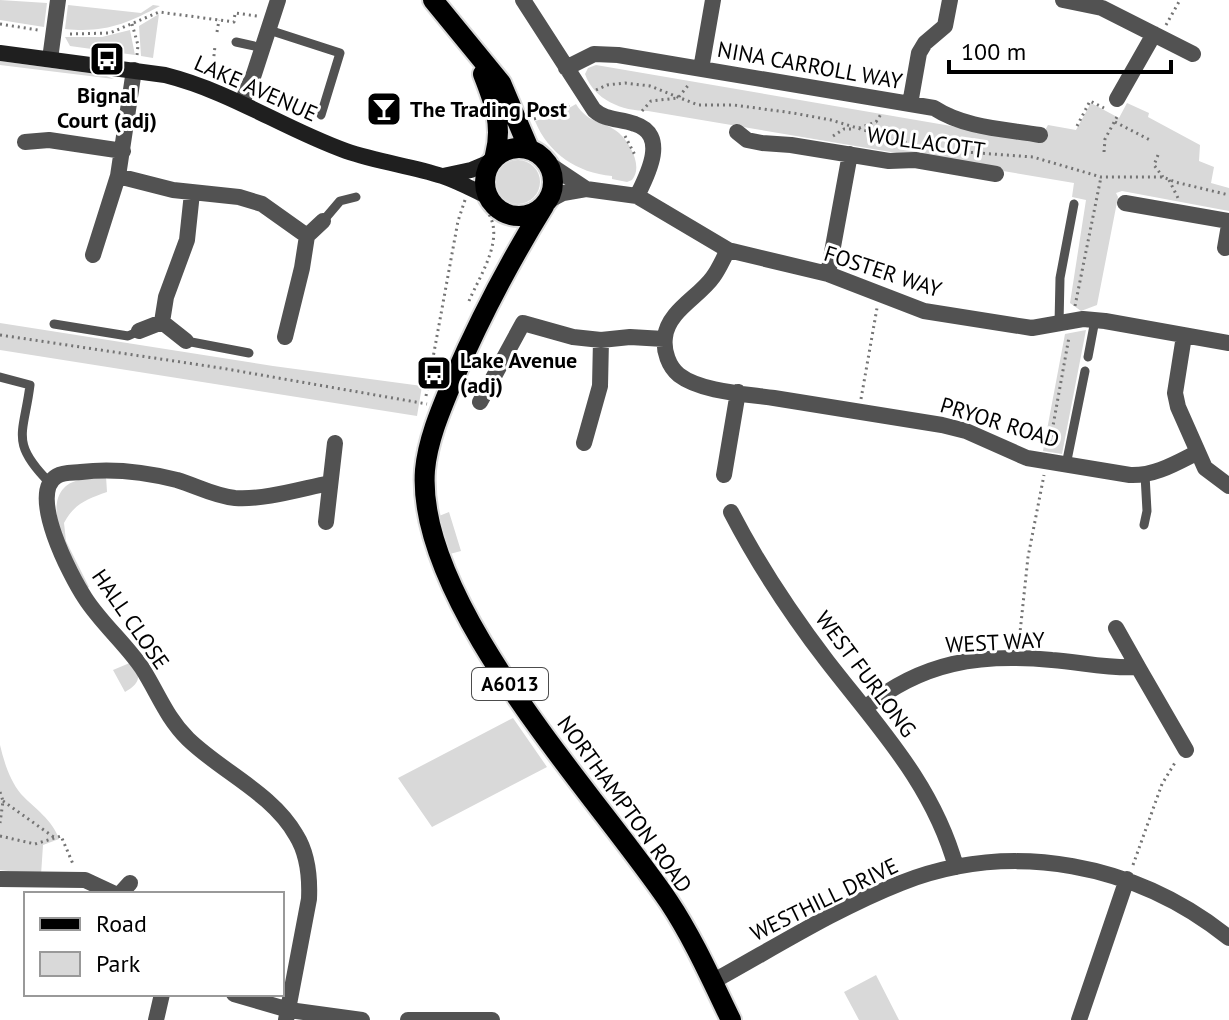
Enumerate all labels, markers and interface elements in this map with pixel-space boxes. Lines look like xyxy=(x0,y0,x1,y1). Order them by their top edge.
scale bar xyxy=(949,24,1171,74)
street label: NINA CARROLL WAY xyxy=(715,35,905,95)
text: 100 m xyxy=(961,36,1026,67)
bus stop icon: Bignal Court (adj) xyxy=(88,40,126,78)
street label: LAKE AVENUE xyxy=(190,48,322,128)
place label: Bignal Court (adj) xyxy=(57,81,157,134)
bar icon: The Trading Post xyxy=(365,90,403,128)
place label: The Trading Post xyxy=(410,95,567,123)
street label: WOLLACOTT xyxy=(865,120,987,164)
street label: FOSTER WAY xyxy=(821,239,946,303)
place label: Lake Avenue (adj) xyxy=(460,346,577,399)
bus stop icon: Lake Avenue (adj) xyxy=(415,354,453,392)
street label: PRYOR ROAD xyxy=(937,391,1063,453)
street label: HALL CLOSE xyxy=(86,563,176,675)
street label: WEST FURLONG xyxy=(809,605,923,743)
street label: WEST WAY xyxy=(944,625,1046,659)
road number: A6013 xyxy=(472,668,548,700)
street label: NORTHAMPTON ROAD xyxy=(551,710,699,898)
street label: WESTHILL DRIVE xyxy=(746,851,902,947)
legend xyxy=(24,892,284,996)
text: Road xyxy=(96,908,147,939)
text: Park xyxy=(96,948,141,979)

